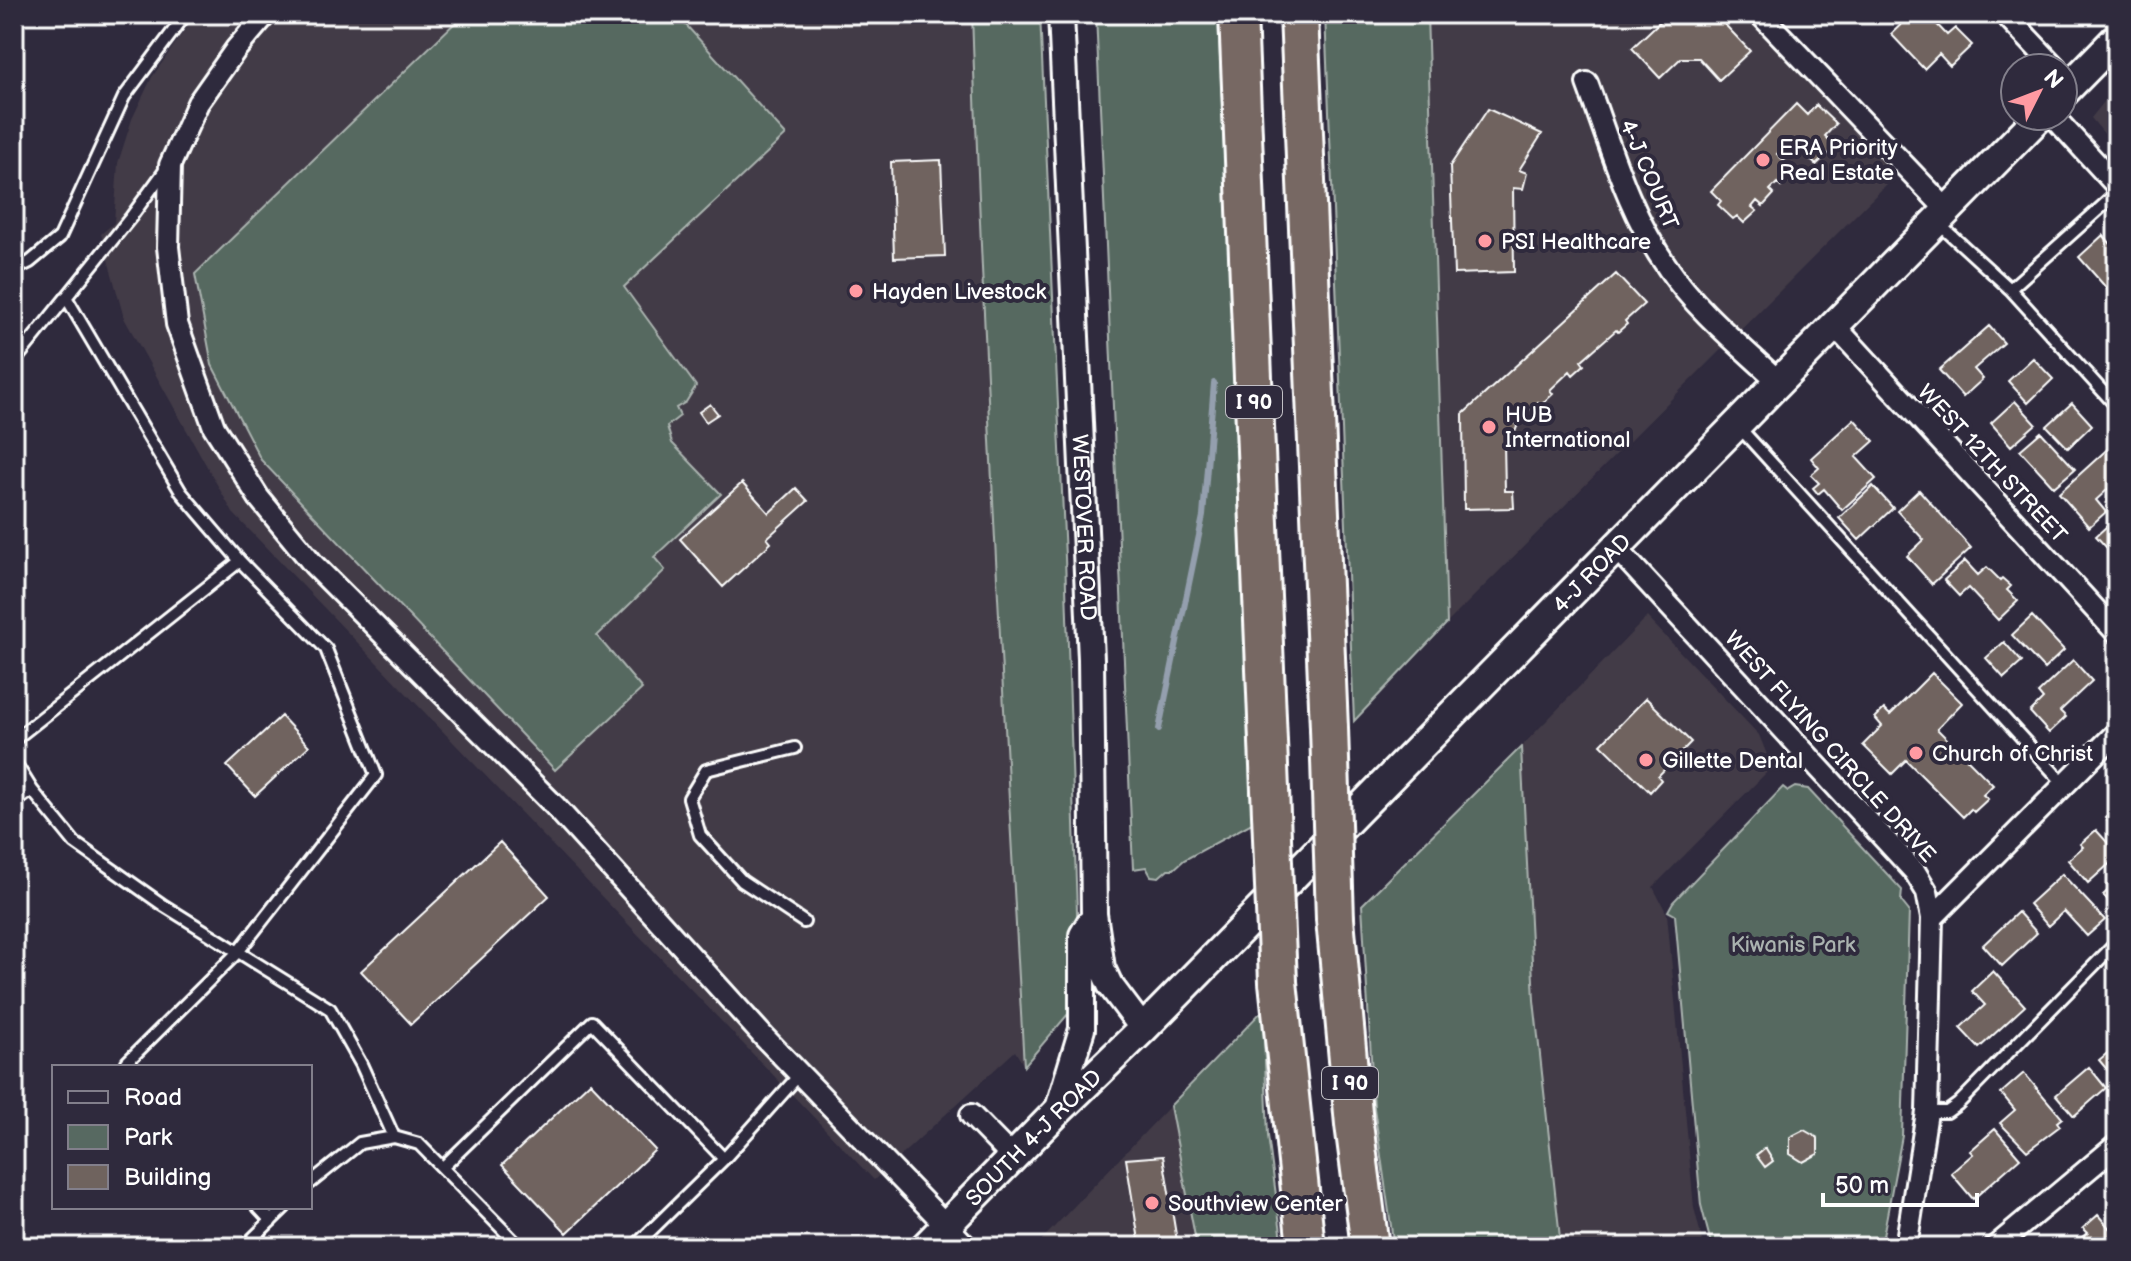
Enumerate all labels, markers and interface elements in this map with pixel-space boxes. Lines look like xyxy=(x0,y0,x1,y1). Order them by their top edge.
north arrow xyxy=(1999,52,2079,132)
text: N xyxy=(2037,64,2068,95)
street label: 4-J COURT xyxy=(1613,116,1684,234)
place label: ERA Priority Real Estate xyxy=(1779,135,1898,187)
marker: ERA Priority Real Estate xyxy=(1754,151,1772,169)
place label: PSI Healthcare xyxy=(1501,229,1651,256)
marker: PSI Healthcare xyxy=(1476,232,1494,250)
place label: Hayden Livestock xyxy=(872,279,1046,306)
marker: Hayden Livestock xyxy=(847,282,865,300)
street label: WEST 12TH STREET xyxy=(1911,379,2072,549)
road number: I 90 xyxy=(1226,386,1282,418)
place label: HUB International xyxy=(1505,402,1630,454)
marker: HUB International xyxy=(1480,418,1498,436)
street label: WESTOVER ROAD xyxy=(1066,434,1101,621)
street label: 4-J ROAD xyxy=(1547,528,1637,619)
street label: WEST FLYING CIRCLE DRIVE xyxy=(1719,626,1941,868)
place label: Church of Christ xyxy=(1932,741,2093,768)
marker: Church of Christ xyxy=(1907,744,1925,762)
place label: Gillette Dental xyxy=(1662,748,1803,775)
marker: Gillette Dental xyxy=(1637,751,1655,769)
park label: Kiwanis Park xyxy=(1731,932,1856,959)
street label: SOUTH 4-J ROAD xyxy=(960,1064,1108,1212)
legend xyxy=(52,1065,312,1209)
road number: I 90 xyxy=(1322,1067,1378,1099)
text: Road xyxy=(124,1083,182,1112)
text: Park xyxy=(124,1123,172,1152)
scale bar xyxy=(1823,1157,1977,1207)
text: Building xyxy=(124,1163,211,1192)
text: 50 m xyxy=(1835,1171,1889,1200)
place label: Southview Center xyxy=(1168,1191,1343,1218)
marker: Southview Center xyxy=(1143,1194,1161,1212)

